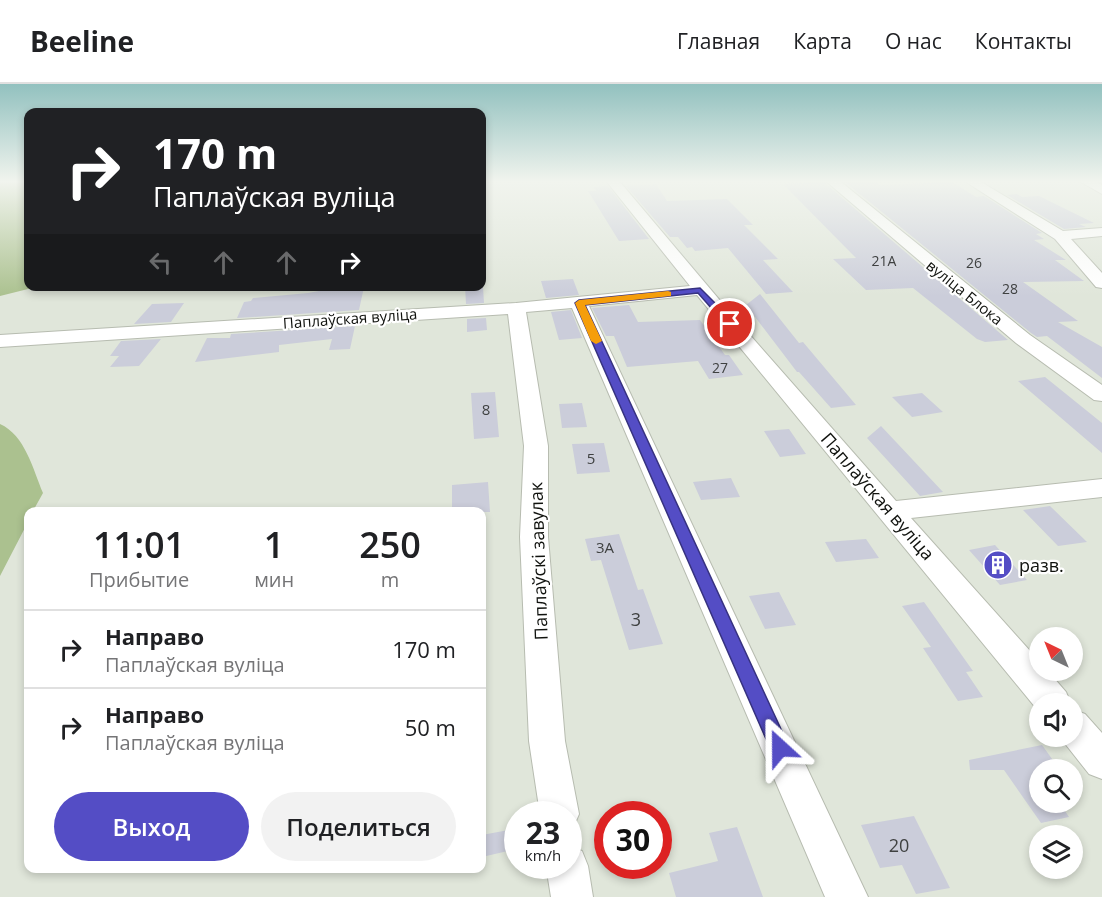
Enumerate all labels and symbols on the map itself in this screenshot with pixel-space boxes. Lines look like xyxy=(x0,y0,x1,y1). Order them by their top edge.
house number: 21А xyxy=(872,251,897,270)
house number: 26 xyxy=(966,253,982,272)
street label: вуліца Блока xyxy=(923,255,1007,329)
house number: 28 xyxy=(1002,279,1018,298)
pin xyxy=(704,298,755,349)
street label: Паплаўская вуліца xyxy=(282,303,418,333)
house number: 27 xyxy=(712,358,728,377)
house number: 8 xyxy=(482,399,490,419)
street label: Паплаўская вуліца xyxy=(816,427,940,565)
house number: 5 xyxy=(587,448,595,468)
street label: Паплаўскі завулак xyxy=(523,481,553,641)
house number: 3А xyxy=(596,537,615,557)
building icon: разв. xyxy=(982,549,1014,581)
place label: разв. xyxy=(1019,553,1064,577)
house number: 3 xyxy=(631,607,641,631)
north arrow xyxy=(1029,627,1083,681)
position arrow xyxy=(748,716,812,780)
speed limit sign: 30 xyxy=(594,801,672,879)
house number: 20 xyxy=(889,833,909,857)

